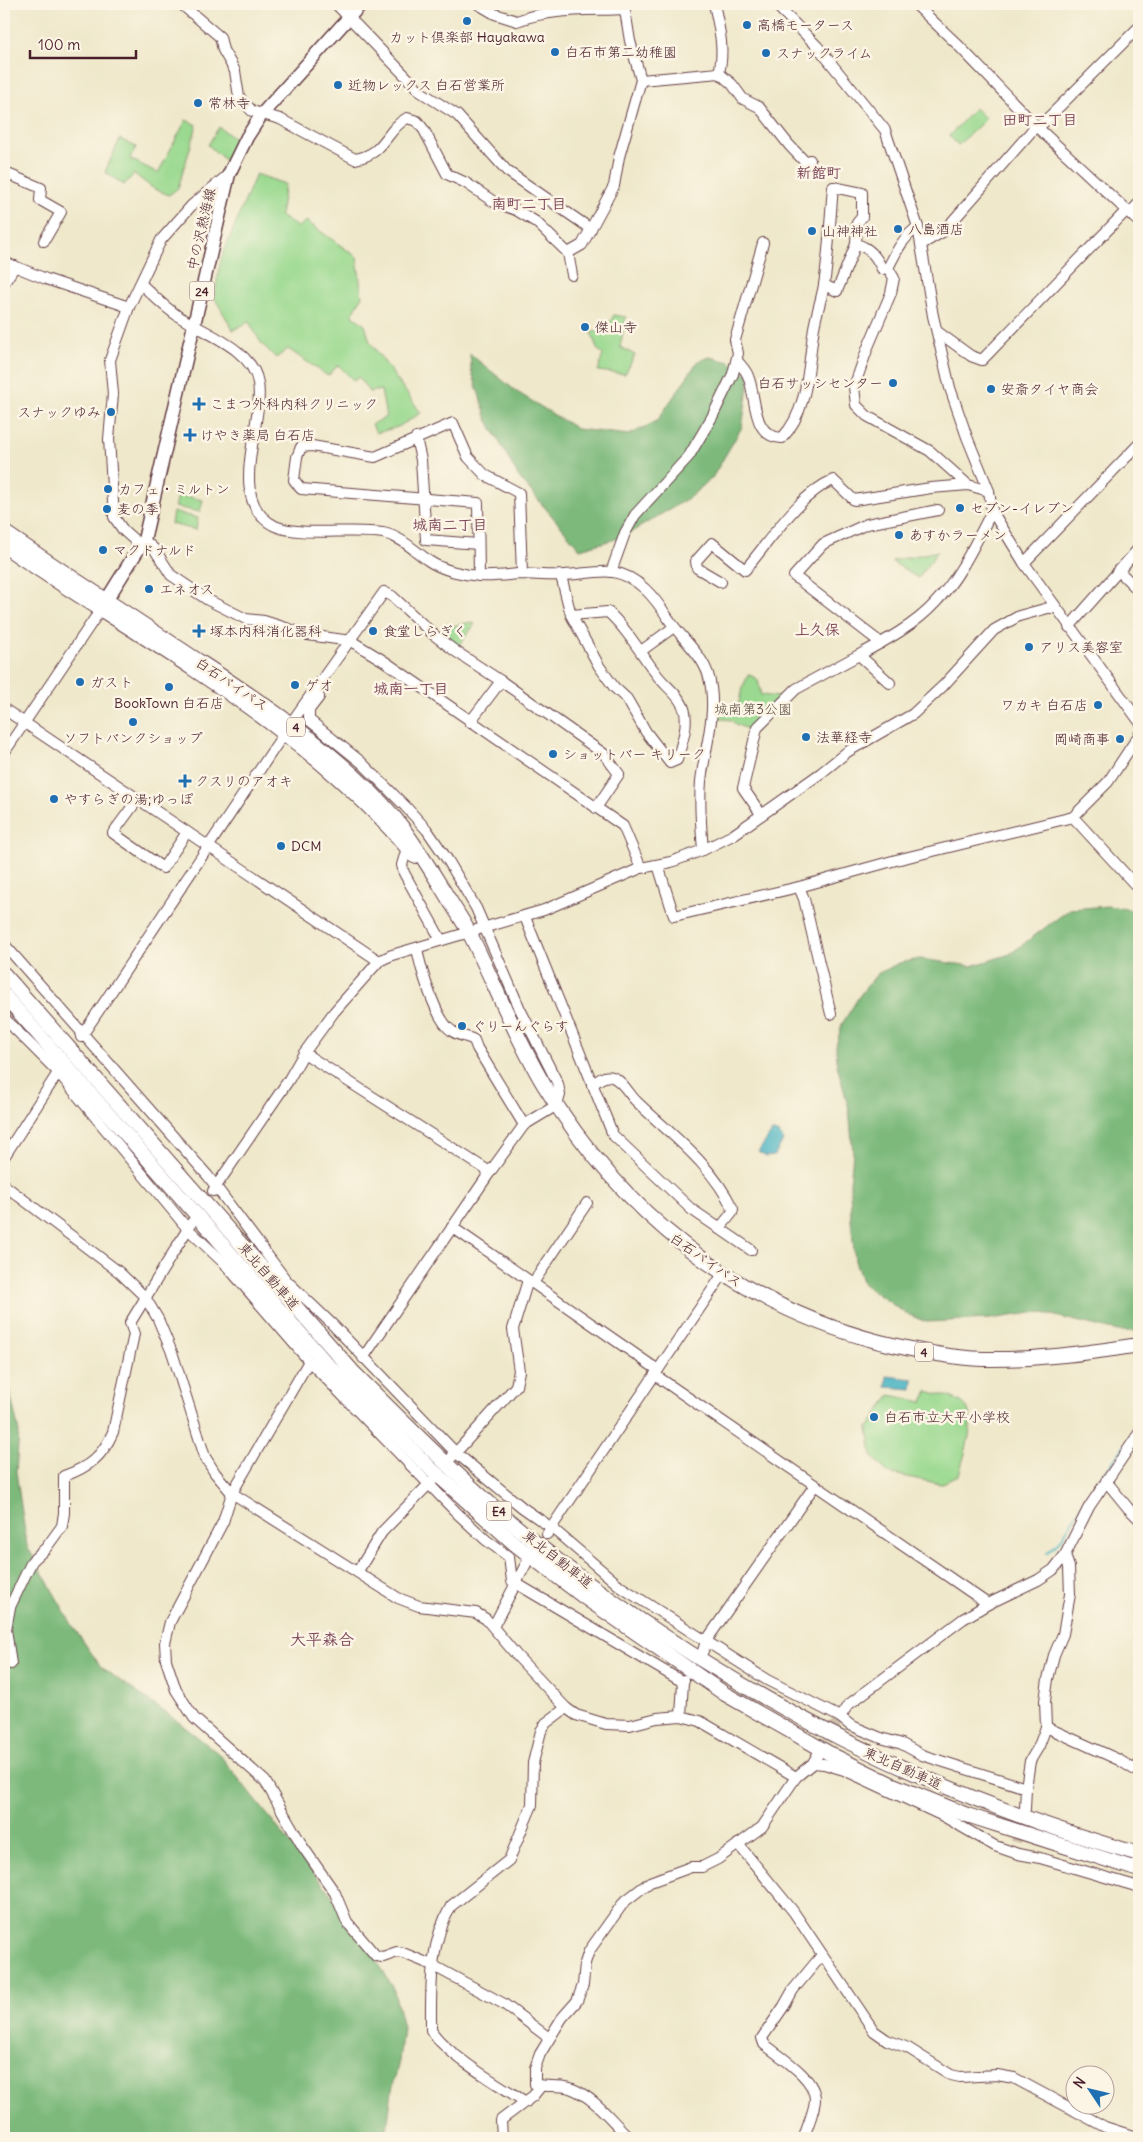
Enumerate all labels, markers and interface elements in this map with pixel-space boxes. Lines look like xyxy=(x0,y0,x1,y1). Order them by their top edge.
marker: カット倶楽部 Hayakawa xyxy=(461,15,473,27)
place label: 高橋モータース xyxy=(757,16,854,34)
marker: 高橋モータース xyxy=(741,19,753,31)
scale bar xyxy=(30,28,136,60)
place label: カット倶楽部 Hayakawa xyxy=(389,28,545,46)
text: 100 m xyxy=(38,35,80,54)
place label: 白石市第二幼稚園 xyxy=(565,43,677,61)
place label: スナックライム xyxy=(776,44,873,62)
marker: 白石市第二幼稚園 xyxy=(549,46,561,58)
marker: スナックライム xyxy=(760,47,772,59)
place label: 近物レックス 白石営業所 xyxy=(348,76,505,94)
marker: 近物レックス 白石営業所 xyxy=(332,79,344,91)
place label: 常林寺 xyxy=(208,94,250,112)
marker: 常林寺 xyxy=(192,97,204,109)
district label: 田町二丁目 xyxy=(1002,110,1078,129)
district label: 新館町 xyxy=(796,163,842,182)
street label: 中の沢熱海線 xyxy=(183,186,219,272)
district label: 南町二丁目 xyxy=(491,194,567,213)
place label: 八島酒店 xyxy=(908,220,964,238)
place label: 山神神社 xyxy=(822,222,878,240)
marker: 八島酒店 xyxy=(892,223,904,235)
marker: 山神神社 xyxy=(806,225,818,237)
road number: 24 xyxy=(190,282,214,300)
place label: 傑山寺 xyxy=(595,318,637,336)
marker: 傑山寺 xyxy=(579,321,591,333)
place label: 白石サッシセンター xyxy=(758,374,883,392)
marker: 白石サッシセンター xyxy=(887,377,899,389)
place label: 安斎タイヤ商会 xyxy=(1001,380,1098,398)
marker: 安斎タイヤ商会 xyxy=(985,383,997,395)
place label: こまつ外科内科クリニック xyxy=(210,395,378,413)
marker: こまつ外科内科クリニック xyxy=(192,397,206,411)
place label: スナックゆみ xyxy=(17,403,101,421)
marker: スナックゆみ xyxy=(105,406,117,418)
place label: けやき薬局 白石店 xyxy=(200,426,315,444)
marker: けやき薬局 白石店 xyxy=(184,429,196,441)
place label: カフェ・ミルトン xyxy=(118,480,230,498)
marker: カフェ・ミルトン xyxy=(102,483,114,495)
place label: セブン-イレブン xyxy=(970,499,1074,517)
place label: 麦の季 xyxy=(117,500,159,518)
marker: セブン-イレブン xyxy=(954,502,966,514)
marker: 麦の季 xyxy=(101,503,113,515)
district label: 城南二丁目 xyxy=(412,515,488,534)
place label: あすかラーメン xyxy=(909,526,1007,544)
marker: あすかラーメン xyxy=(893,529,905,541)
place label: マクドナルド xyxy=(113,541,196,559)
marker: マクドナルド xyxy=(97,544,109,556)
place label: エネオス xyxy=(159,580,214,598)
marker: エネオス xyxy=(143,583,155,595)
district label: 上久保 xyxy=(794,620,840,639)
place label: 塚本内科消化器科 xyxy=(210,622,322,640)
place label: 食堂しらぎく xyxy=(383,622,467,640)
marker: 塚本内科消化器科 xyxy=(192,624,206,638)
marker: 食堂しらぎく xyxy=(367,625,379,637)
place label: アリス美容室 xyxy=(1039,638,1123,656)
marker: アリス美容室 xyxy=(1023,641,1035,653)
street label: 白石バイパス xyxy=(192,653,272,715)
place label: ガスト xyxy=(90,673,133,691)
marker: ガスト xyxy=(74,676,86,688)
place label: ゲオ xyxy=(305,676,333,694)
marker: ゲオ xyxy=(289,679,301,691)
district label: 城南一丁目 xyxy=(373,679,449,698)
marker: BookTown 白石店 xyxy=(163,681,175,693)
place label: BookTown 白石店 xyxy=(114,694,224,712)
place label: ワカキ 白石店 xyxy=(1001,696,1088,714)
marker: ワカキ 白石店 xyxy=(1092,699,1104,711)
park label: 城南第3公園 xyxy=(714,700,792,718)
marker: ソフトバンクショップ xyxy=(127,716,139,728)
road number: 4 xyxy=(287,718,305,736)
place label: 法華経寺 xyxy=(816,728,872,746)
place label: ソフトバンクショップ xyxy=(63,729,203,747)
place label: 岡崎商事 xyxy=(1054,730,1110,748)
marker: 法華経寺 xyxy=(800,731,812,743)
marker: 岡崎商事 xyxy=(1114,733,1126,745)
place label: ショットバー キリーク xyxy=(563,745,706,763)
marker: ショットバー キリーク xyxy=(547,748,559,760)
place label: クスリのアオキ xyxy=(195,772,293,790)
marker: クスリのアオキ xyxy=(179,775,191,787)
place label: やすらぎの湯;ゆっぽ xyxy=(64,790,193,808)
marker: やすらぎの湯;ゆっぽ xyxy=(48,793,60,805)
place label: DCM xyxy=(291,837,322,855)
marker: DCM xyxy=(275,840,287,852)
place label: ぐりーんぐらす xyxy=(472,1017,569,1035)
marker: ぐりーんぐらす xyxy=(456,1020,468,1032)
street label: 白石バイパス xyxy=(667,1229,745,1291)
street label: 東北自動車道 xyxy=(235,1238,303,1314)
road number: 4 xyxy=(915,1342,933,1361)
place label: 白石市立大平小学校 xyxy=(884,1408,1010,1426)
marker: 白石市立大平小学校 xyxy=(868,1411,880,1423)
road number: E4 xyxy=(486,1502,512,1520)
street label: 東北自動車道 xyxy=(519,1526,597,1592)
district label: 大平森合 xyxy=(290,1629,354,1649)
street label: 東北自動車道 xyxy=(861,1743,945,1793)
north arrow xyxy=(1066,2064,1116,2114)
text: N xyxy=(1069,2073,1090,2092)

